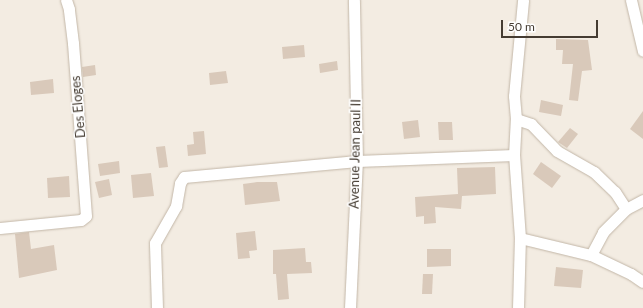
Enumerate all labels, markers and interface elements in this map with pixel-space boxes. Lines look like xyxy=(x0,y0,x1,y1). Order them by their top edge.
scale bar xyxy=(503,12,600,38)
text: 50 m xyxy=(508,19,535,34)
street label: Des Eloges xyxy=(68,75,88,139)
street label: Avenue Jean paul II xyxy=(346,99,364,209)

